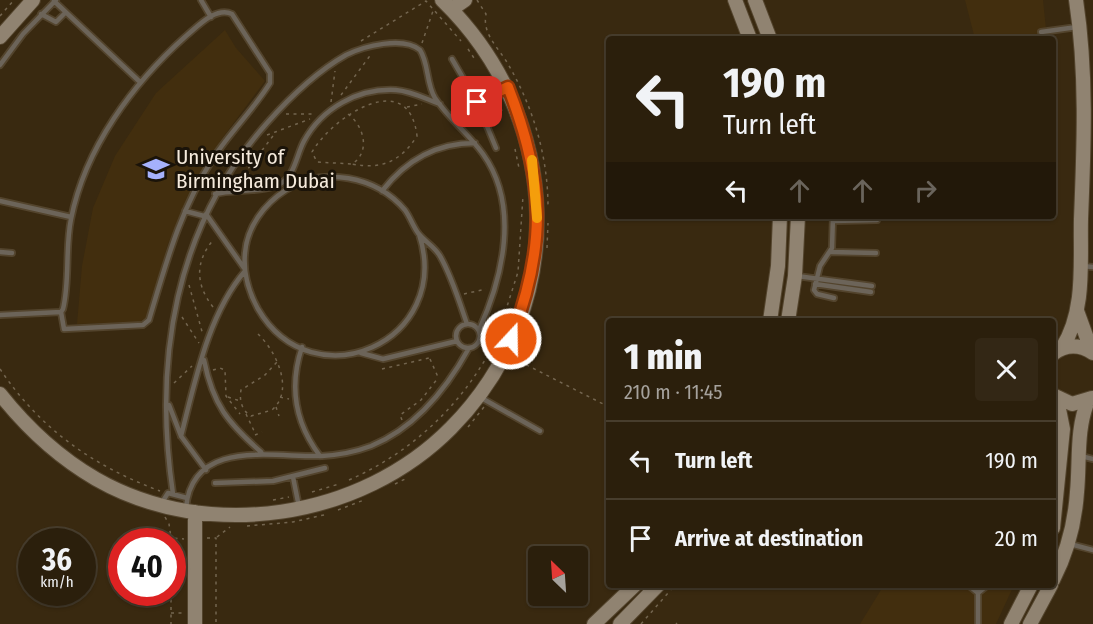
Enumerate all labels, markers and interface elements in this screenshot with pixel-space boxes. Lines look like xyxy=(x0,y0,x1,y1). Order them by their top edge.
text: 190 m xyxy=(723,58,826,108)
icon: left xyxy=(624,60,702,138)
pin xyxy=(451,76,502,127)
icon: arrive xyxy=(460,85,493,118)
text: Turn left xyxy=(723,109,816,141)
place label: University of Birmingham Dubai xyxy=(176,144,335,194)
school or university icon: University of Birmingham Dubai xyxy=(141,154,171,184)
icon: left xyxy=(720,174,753,207)
icon: ahead xyxy=(783,174,816,207)
icon: ahead xyxy=(846,174,879,207)
icon: right xyxy=(909,174,942,207)
position arrow xyxy=(479,307,543,371)
text: 1 min xyxy=(624,335,702,379)
button: close xyxy=(975,338,1038,401)
text: 210 m · 11:45 xyxy=(624,380,722,404)
icon: left xyxy=(624,444,657,477)
text: Turn left xyxy=(675,447,753,474)
text: 190 m xyxy=(985,447,1038,474)
icon: arrive xyxy=(624,522,657,555)
text: Arrive at destination xyxy=(675,525,863,552)
text: 20 m xyxy=(995,525,1038,552)
speed limit sign: 40 xyxy=(108,528,186,606)
text: 36 xyxy=(42,542,72,578)
north arrow xyxy=(528,546,588,606)
map controls xyxy=(528,546,588,606)
text: km/h xyxy=(40,573,74,591)

